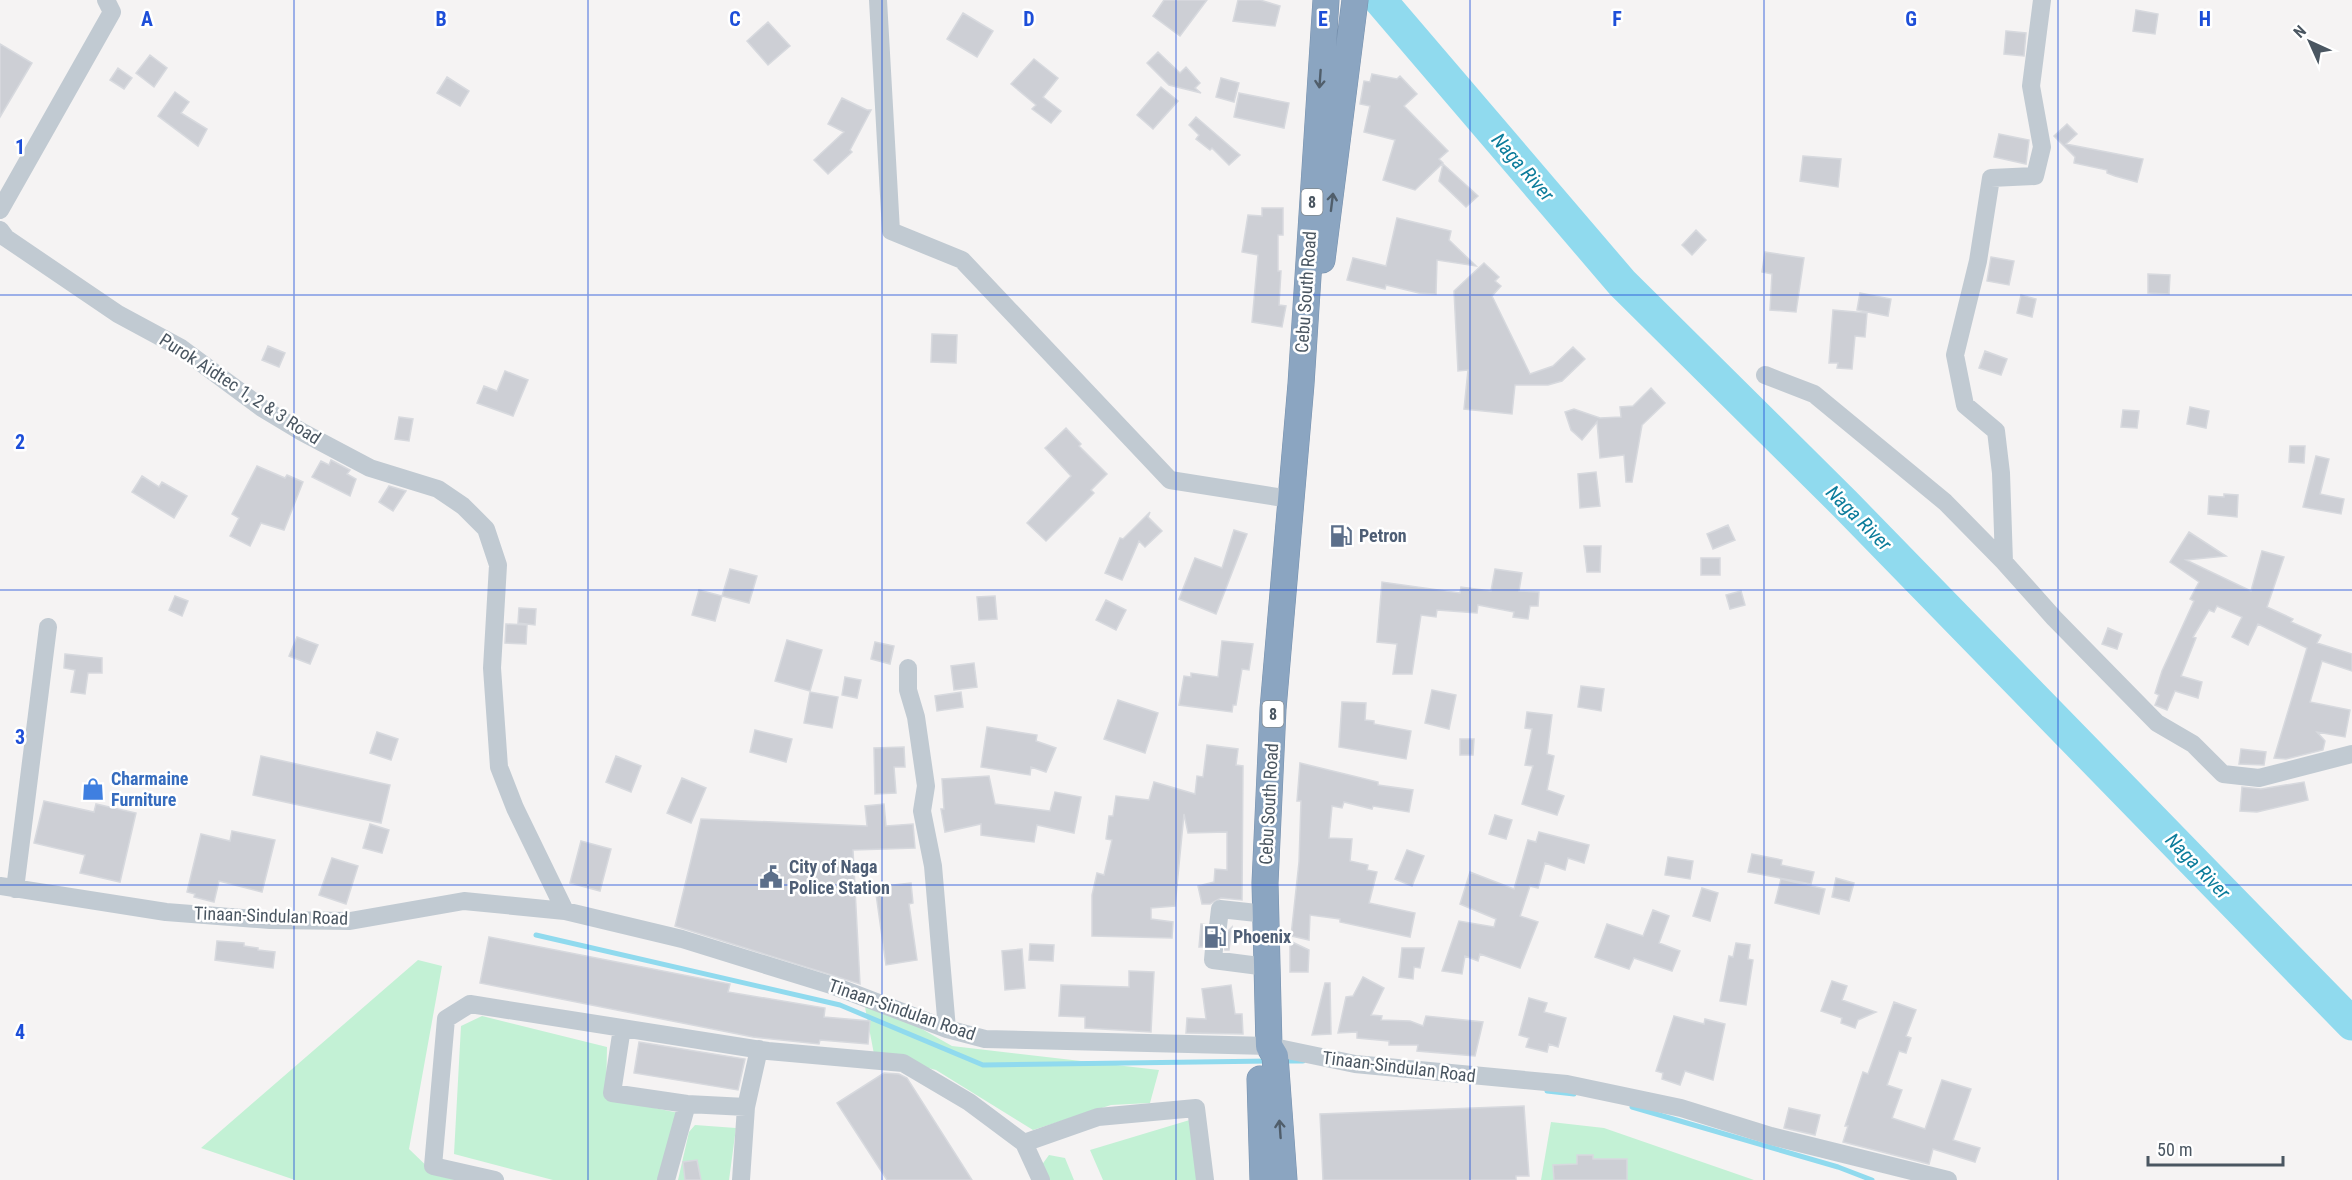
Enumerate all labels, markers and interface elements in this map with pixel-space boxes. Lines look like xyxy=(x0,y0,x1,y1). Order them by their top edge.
text: A xyxy=(141,7,153,31)
text: B xyxy=(435,7,447,31)
text: C xyxy=(729,7,741,31)
text: D xyxy=(1023,7,1035,31)
text: E xyxy=(1318,7,1328,31)
text: F xyxy=(1612,7,1622,31)
text: G xyxy=(1905,7,1917,31)
text: H xyxy=(2199,7,2211,31)
north arrow xyxy=(2280,12,2340,72)
text: N xyxy=(2290,22,2310,42)
one-way arrow xyxy=(1314,68,1325,88)
water label: Naga River xyxy=(1487,128,1560,207)
text: 1 xyxy=(15,135,25,159)
road number: 8 xyxy=(1302,189,1322,215)
one-way arrow xyxy=(1326,193,1337,213)
street label: Cebu South Road xyxy=(1291,231,1320,353)
street label: Purok Aidtec 1, 2 & 3 Road xyxy=(156,329,325,448)
text: 2 xyxy=(15,430,25,454)
water label: Naga River xyxy=(1821,480,1897,556)
fuel station icon: Petron xyxy=(1328,523,1354,549)
place label: Petron xyxy=(1359,525,1407,546)
road number: 8 xyxy=(1262,701,1284,727)
text: 3 xyxy=(15,725,25,749)
street label: Cebu South Road xyxy=(1255,743,1282,865)
place label: Charmaine Furniture xyxy=(111,768,189,810)
shop icon: Charmaine Furniture xyxy=(80,776,106,802)
water label: Naga River xyxy=(2161,828,2236,905)
place label: City of Naga Police Station xyxy=(789,856,890,898)
public building icon: City of Naga Police Station xyxy=(758,864,784,890)
street label: Tinaan-Sindulan Road xyxy=(194,902,348,929)
fuel station icon: Phoenix xyxy=(1202,924,1228,950)
place label: Phoenix xyxy=(1233,926,1291,947)
street label: Tinaan-Sindulan Road xyxy=(826,974,978,1045)
text: 4 xyxy=(15,1020,25,1044)
street label: Tinaan-Sindulan Road xyxy=(1321,1047,1477,1086)
one-way arrow xyxy=(1274,1119,1285,1139)
scale bar xyxy=(2148,1129,2283,1167)
text: 50 m xyxy=(2157,1139,2192,1160)

